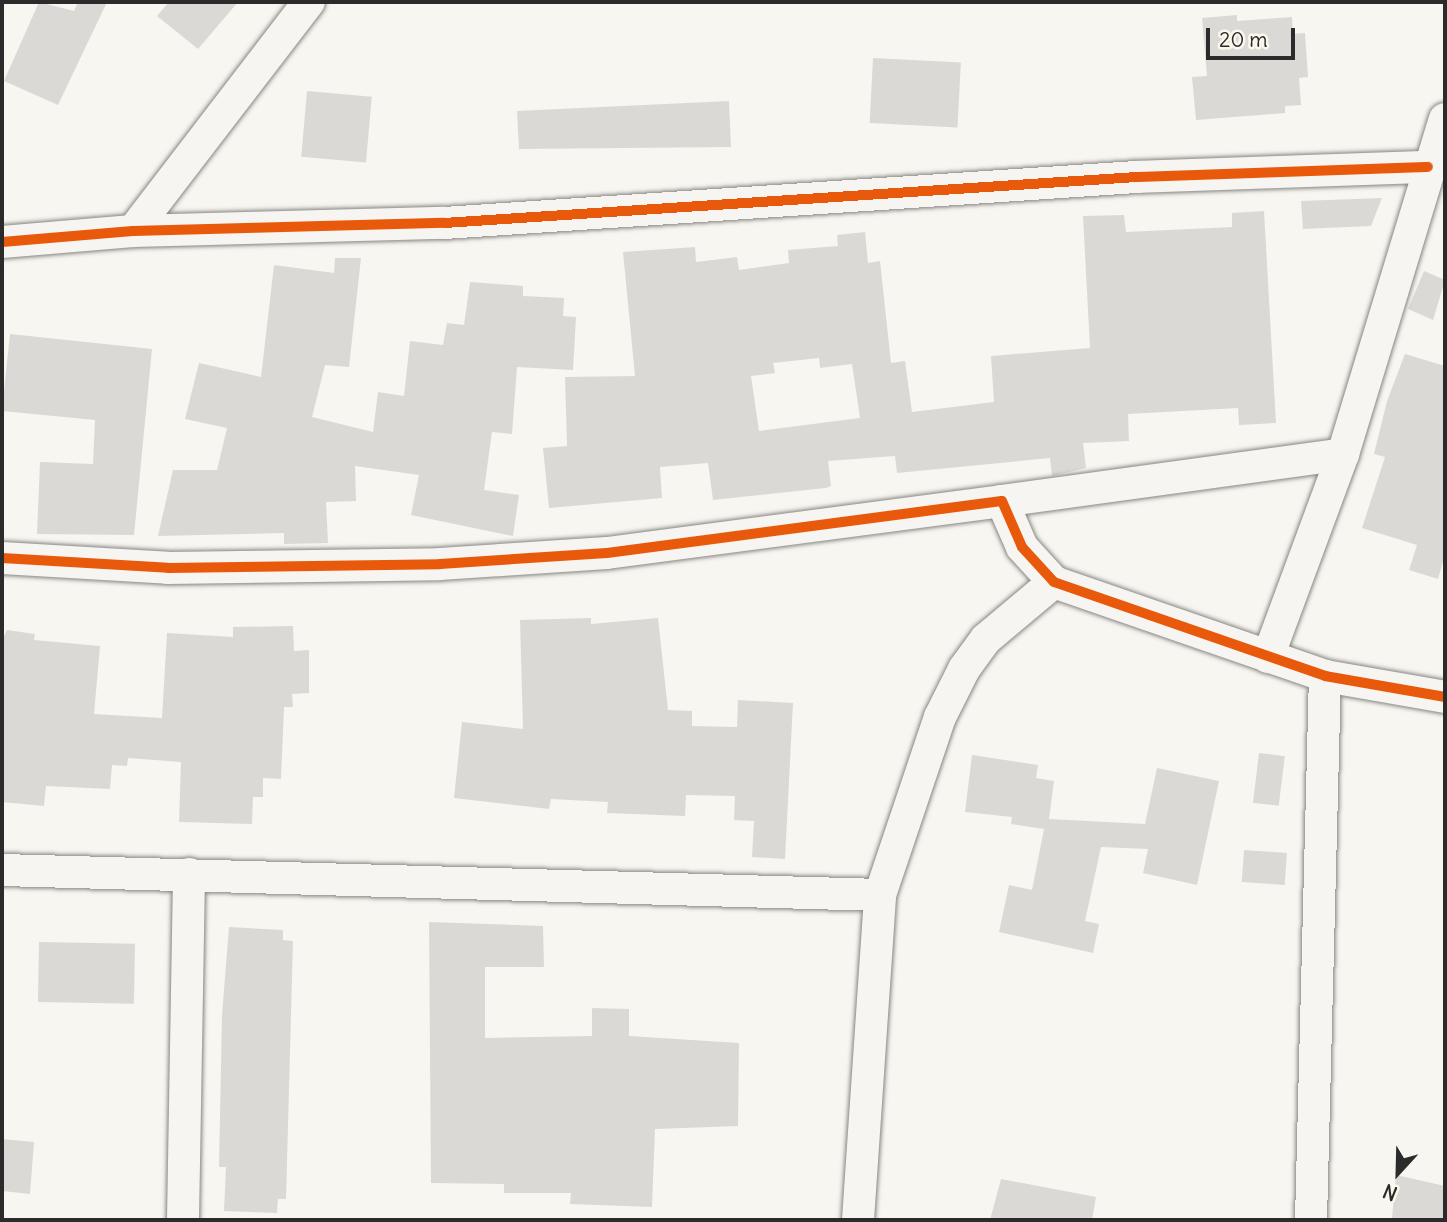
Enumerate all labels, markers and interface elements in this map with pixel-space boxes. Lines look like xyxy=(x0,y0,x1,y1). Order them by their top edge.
scale bar xyxy=(1209,14,1298,58)
text: 20 m xyxy=(1219,26,1268,53)
north arrow xyxy=(1363,1138,1433,1208)
text: N xyxy=(1380,1179,1401,1206)

